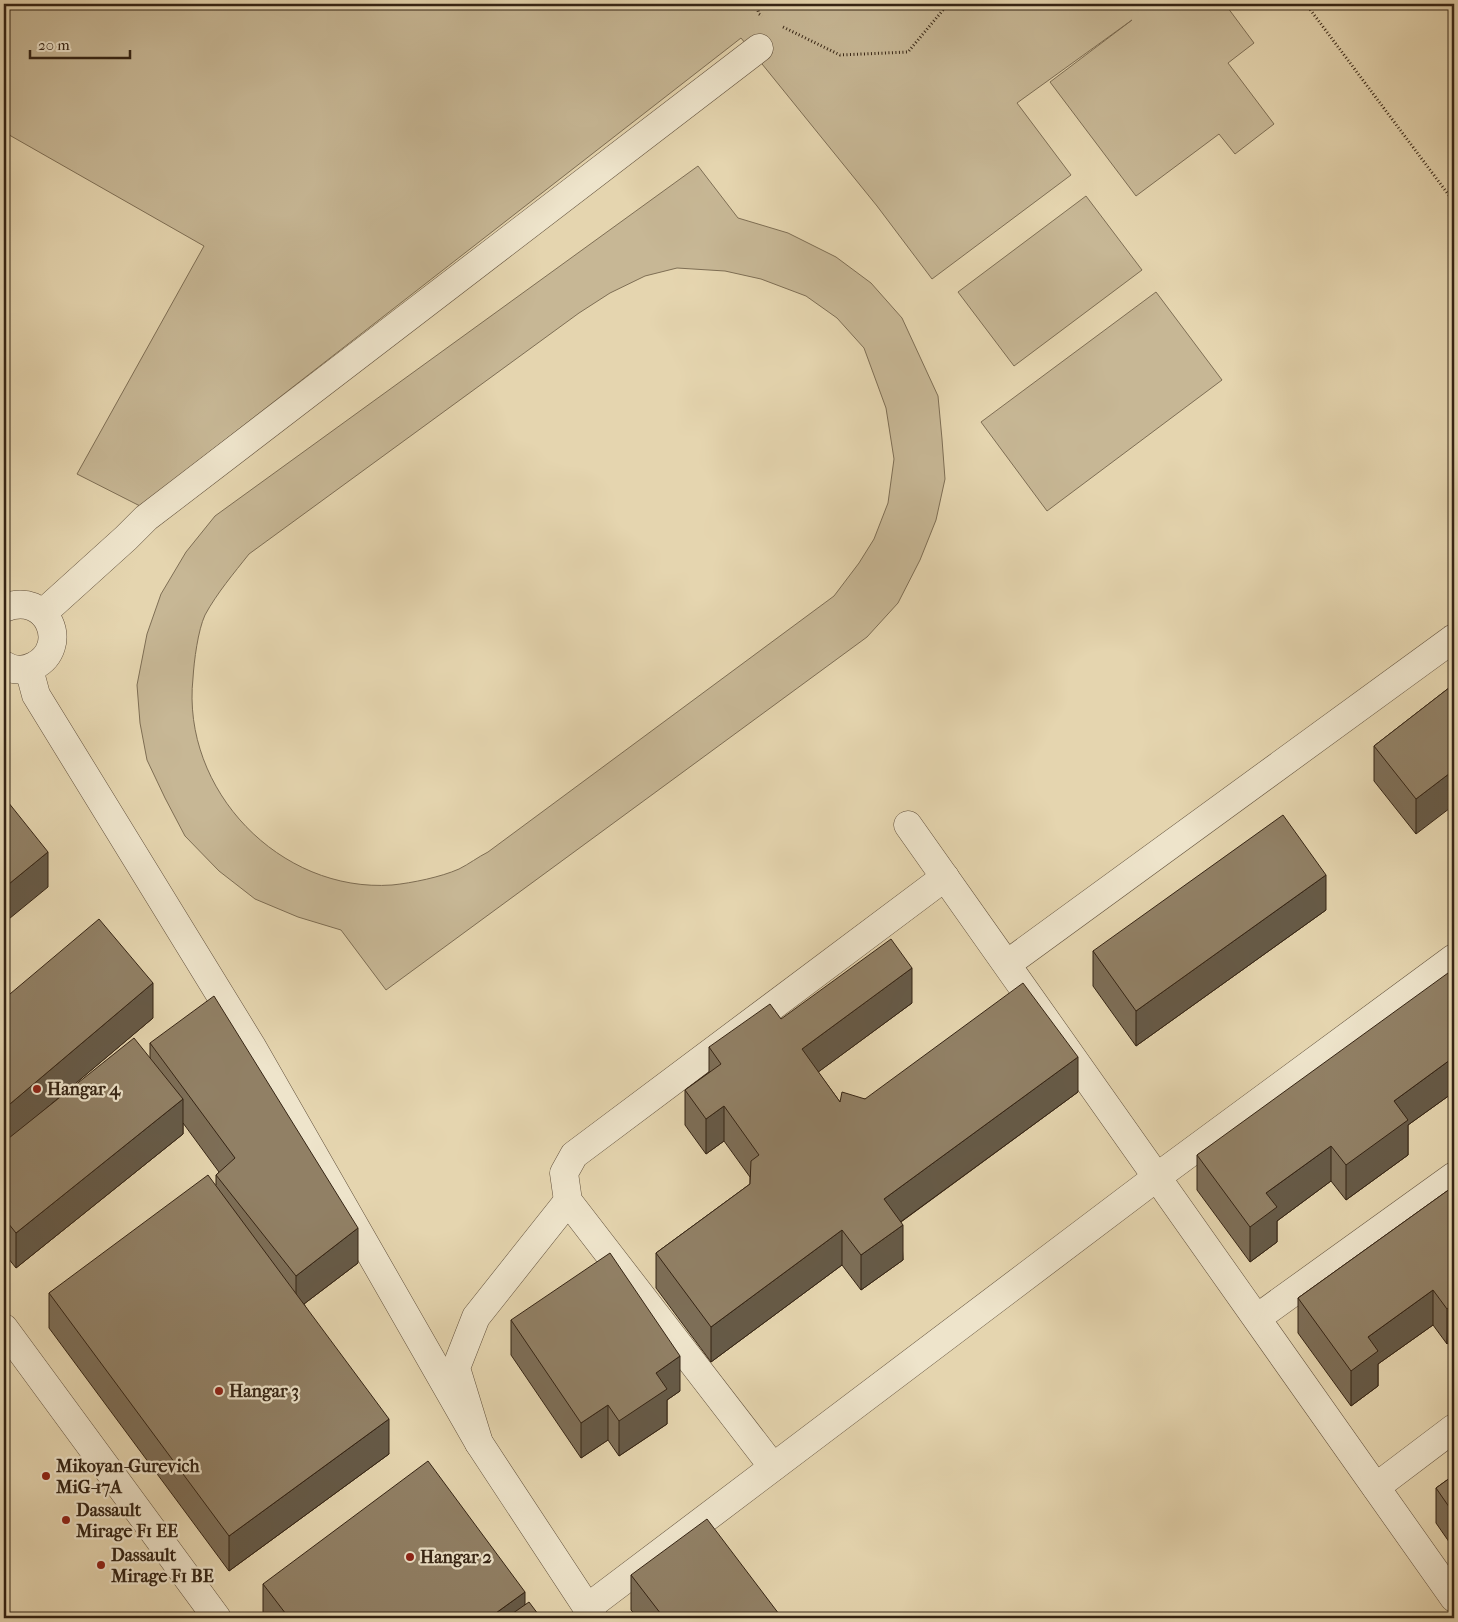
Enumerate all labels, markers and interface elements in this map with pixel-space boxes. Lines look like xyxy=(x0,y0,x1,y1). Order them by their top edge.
scale bar xyxy=(30,28,130,60)
text: 20 m xyxy=(38,36,70,54)
place label: Hangar 4 xyxy=(47,1079,121,1100)
marker: Hangar 4 xyxy=(31,1083,43,1095)
place label: Hangar 3 xyxy=(229,1381,299,1402)
marker: Hangar 3 xyxy=(213,1385,225,1397)
place label: Mikoyan-Gurevich MiG-17A xyxy=(55,1456,200,1498)
marker: Mikoyan-Gurevich MiG-17A xyxy=(40,1470,52,1482)
place label: Dassault Mirage F1 EE xyxy=(75,1500,178,1542)
marker: Dassault Mirage F1 EE xyxy=(60,1514,72,1526)
place label: Dassault Mirage F1 BE xyxy=(110,1545,214,1587)
place label: Hangar 2 xyxy=(420,1547,492,1568)
marker: Hangar 2 xyxy=(404,1551,416,1563)
marker: Dassault Mirage F1 BE xyxy=(95,1559,107,1571)

